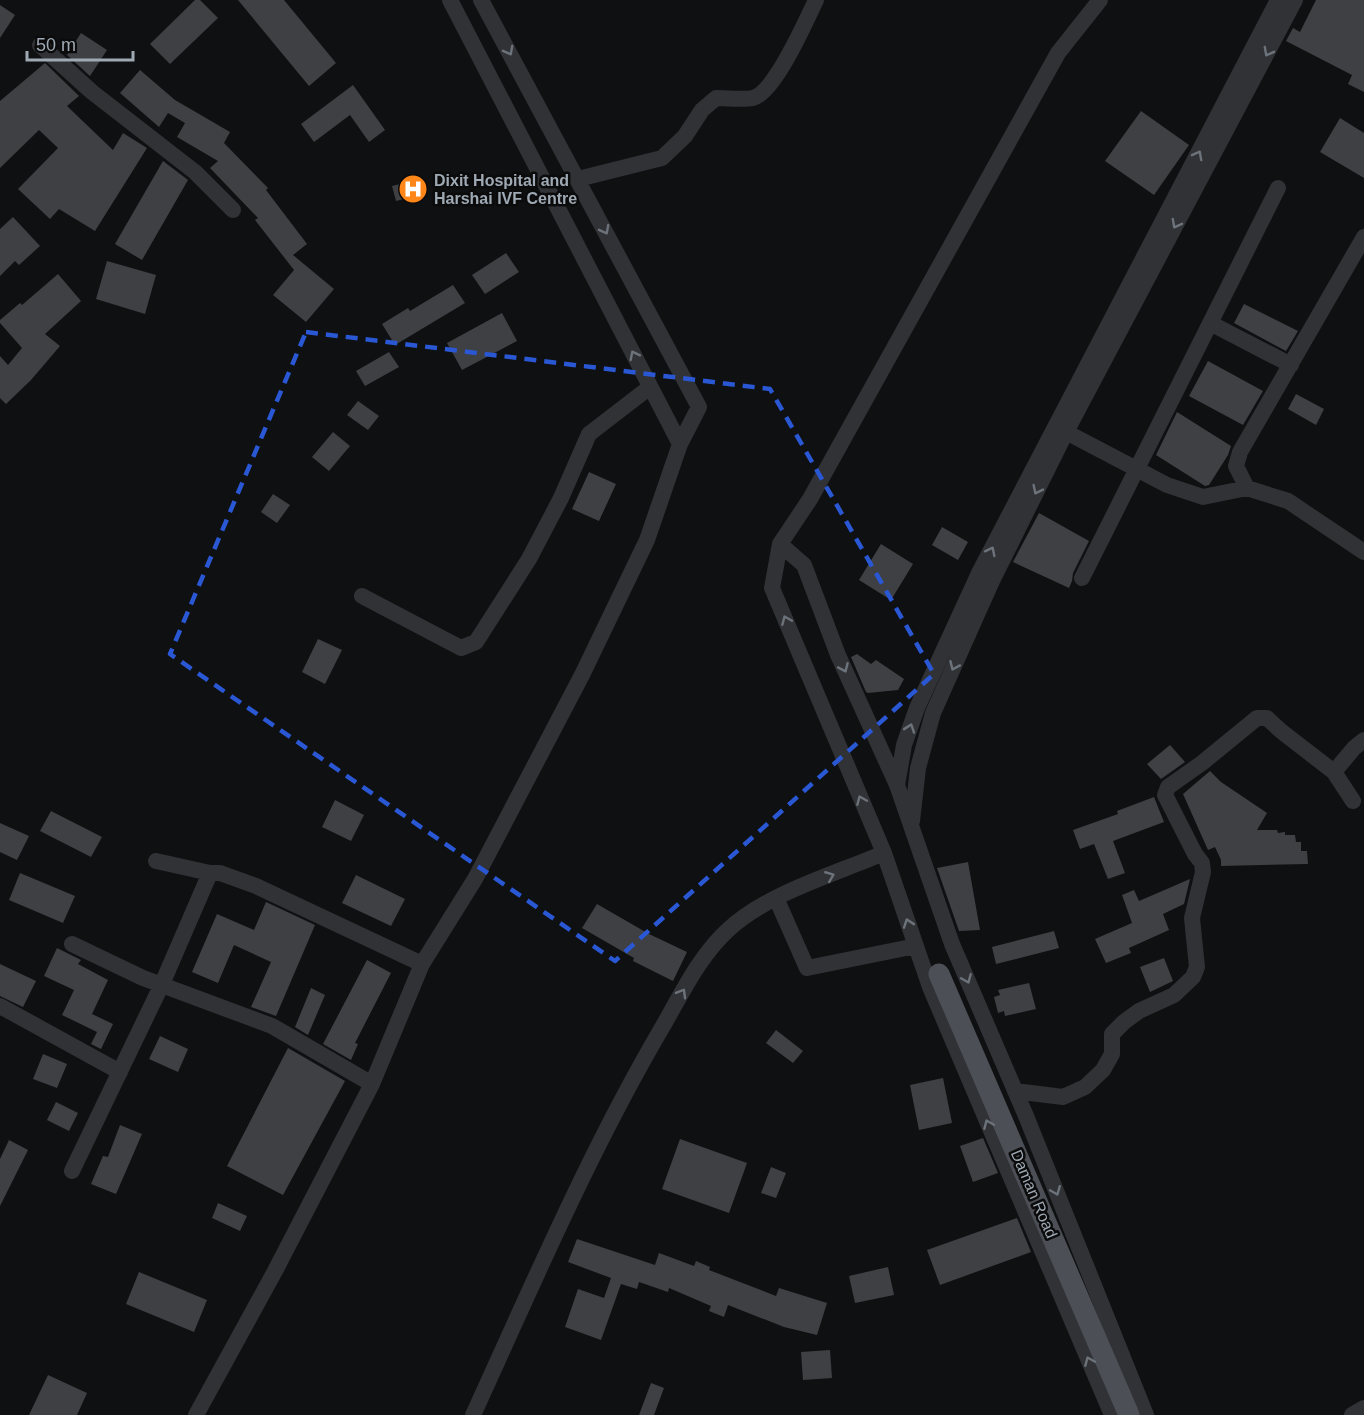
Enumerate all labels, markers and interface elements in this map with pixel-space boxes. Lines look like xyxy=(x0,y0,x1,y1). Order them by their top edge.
scale bar xyxy=(27,24,134,62)
text: 50 m xyxy=(36,35,76,55)
one-way arrow xyxy=(502,45,513,56)
one-way arrow xyxy=(1264,45,1275,56)
one-way arrow xyxy=(1190,150,1202,161)
place label: Dixit Hospital and Harshai IVF Centre xyxy=(434,172,577,207)
hospital icon: Dixit Hospital and Harshai IVF Centre xyxy=(397,173,429,205)
one-way arrow xyxy=(1172,218,1183,228)
one-way arrow xyxy=(598,224,609,235)
one-way arrow xyxy=(630,351,641,361)
one-way arrow xyxy=(1033,483,1045,494)
one-way arrow xyxy=(984,547,995,557)
one-way arrow xyxy=(781,615,793,626)
one-way arrow xyxy=(949,660,961,671)
one-way arrow xyxy=(836,662,848,673)
one-way arrow xyxy=(903,723,915,734)
one-way arrow xyxy=(856,795,868,806)
one-way arrow xyxy=(823,871,834,883)
one-way arrow xyxy=(903,918,916,929)
one-way arrow xyxy=(960,973,972,984)
one-way arrow xyxy=(675,989,686,999)
one-way arrow xyxy=(983,1119,995,1130)
street label: Daman Road xyxy=(1008,1147,1060,1241)
one-way arrow xyxy=(1049,1185,1061,1196)
one-way arrow xyxy=(1084,1356,1096,1367)

